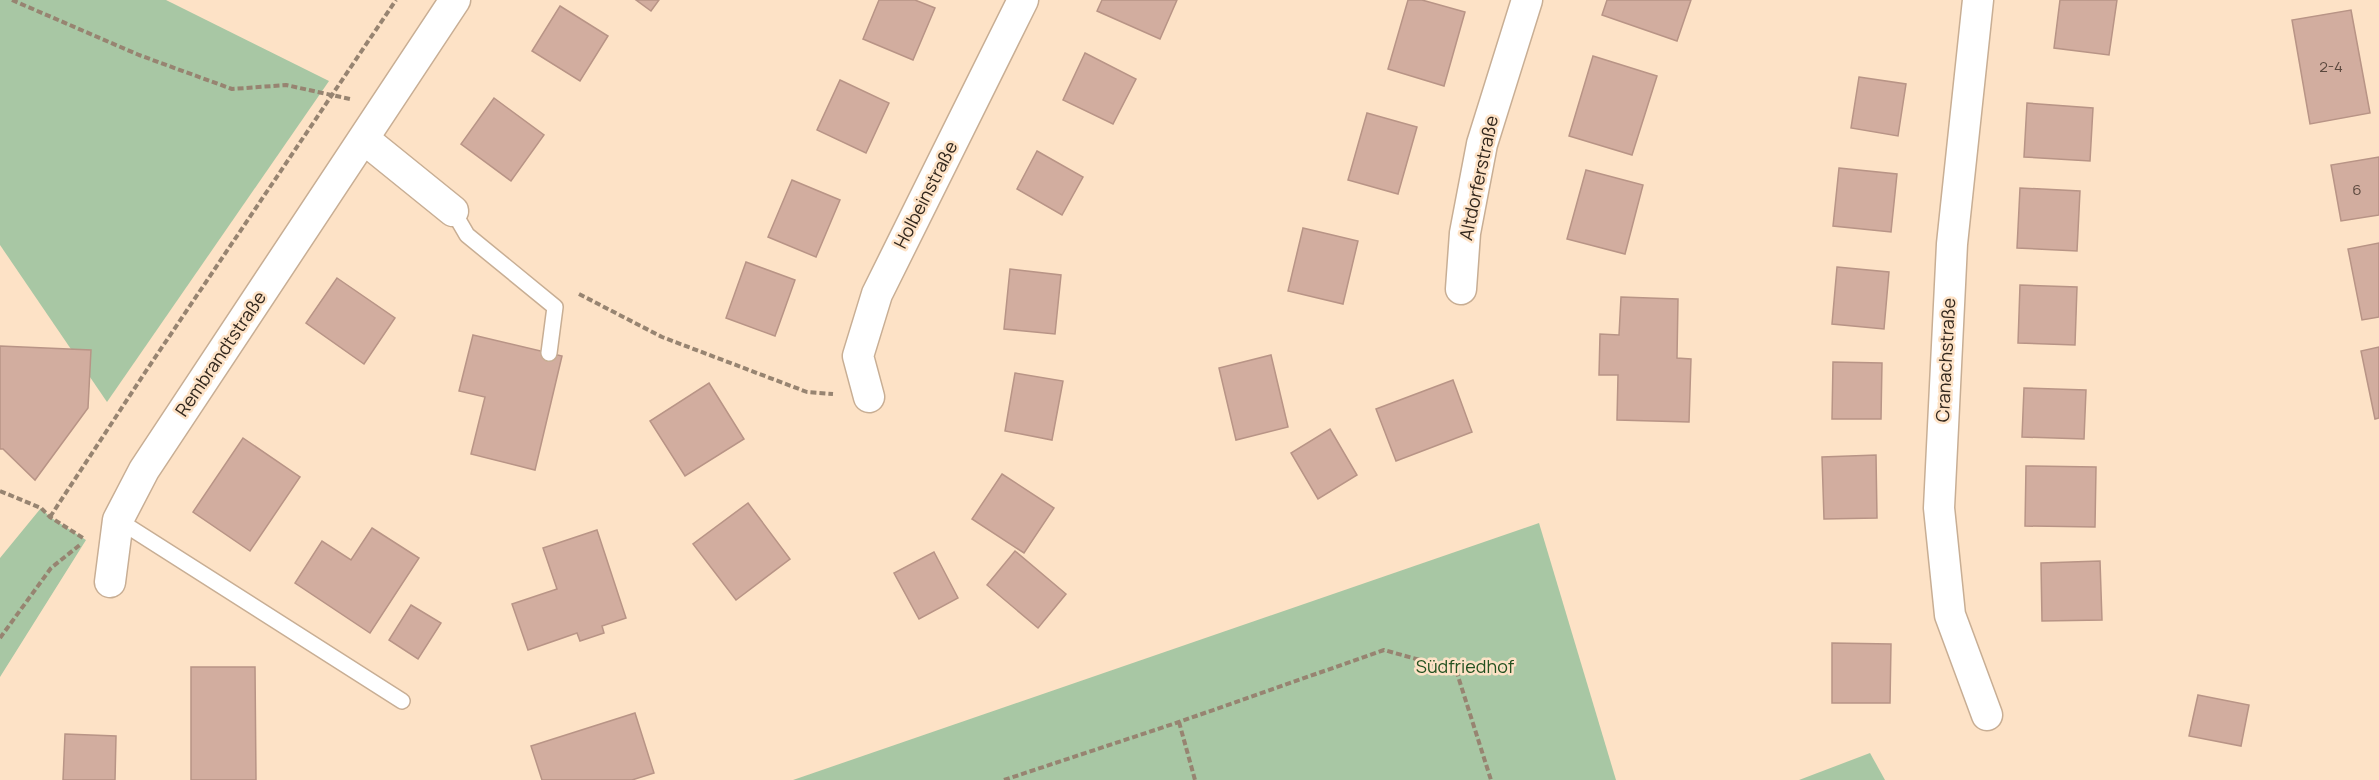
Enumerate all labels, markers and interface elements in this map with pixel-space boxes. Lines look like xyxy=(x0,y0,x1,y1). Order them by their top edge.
house number: 2-4 xyxy=(2319,56,2343,77)
street label: Altdorferstraße xyxy=(1453,113,1503,242)
street label: Holbeinstraße xyxy=(888,137,962,252)
house number: 6 xyxy=(2352,179,2362,200)
street label: Rembrandtstraße xyxy=(169,286,271,421)
street label: Cranachstraße xyxy=(1930,297,1960,423)
park label: Südfriedhof xyxy=(1416,654,1515,678)

